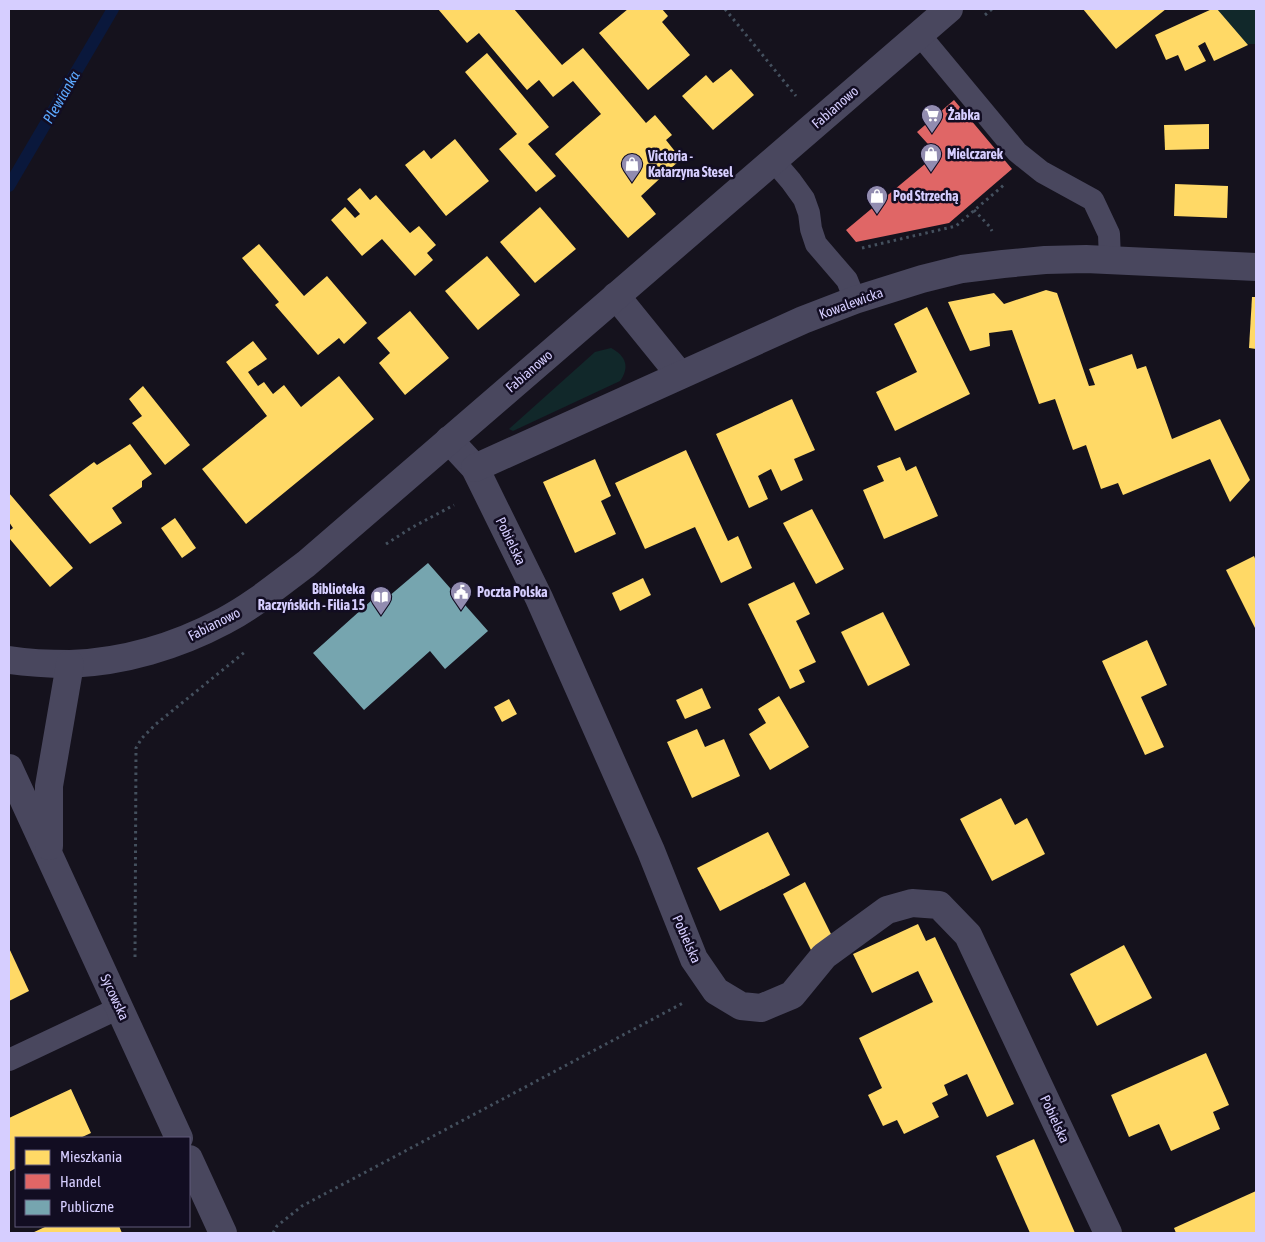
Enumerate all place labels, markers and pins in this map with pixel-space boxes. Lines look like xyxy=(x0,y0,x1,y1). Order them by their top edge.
supermarket icon: Żabka xyxy=(920,103,944,134)
place label: Żabka xyxy=(948,106,981,123)
shop icon: Mielczarek xyxy=(919,142,943,173)
place label: Mielczarek xyxy=(947,146,1004,162)
place label: Victoria - Katarzyna Stesel xyxy=(647,148,733,180)
shop icon: Victoria - Katarzyna Stesel xyxy=(620,152,644,183)
shop icon: Pod Strzechą xyxy=(865,184,889,215)
place label: Pod Strzechą xyxy=(893,188,959,204)
public building icon: Poczta Polska xyxy=(449,580,473,611)
place label: Biblioteka Raczyńskich - Filia 15 xyxy=(258,581,365,613)
place label: Poczta Polska xyxy=(477,584,548,600)
library icon: Biblioteka Raczyńskich - Filia 15 xyxy=(369,585,393,616)

